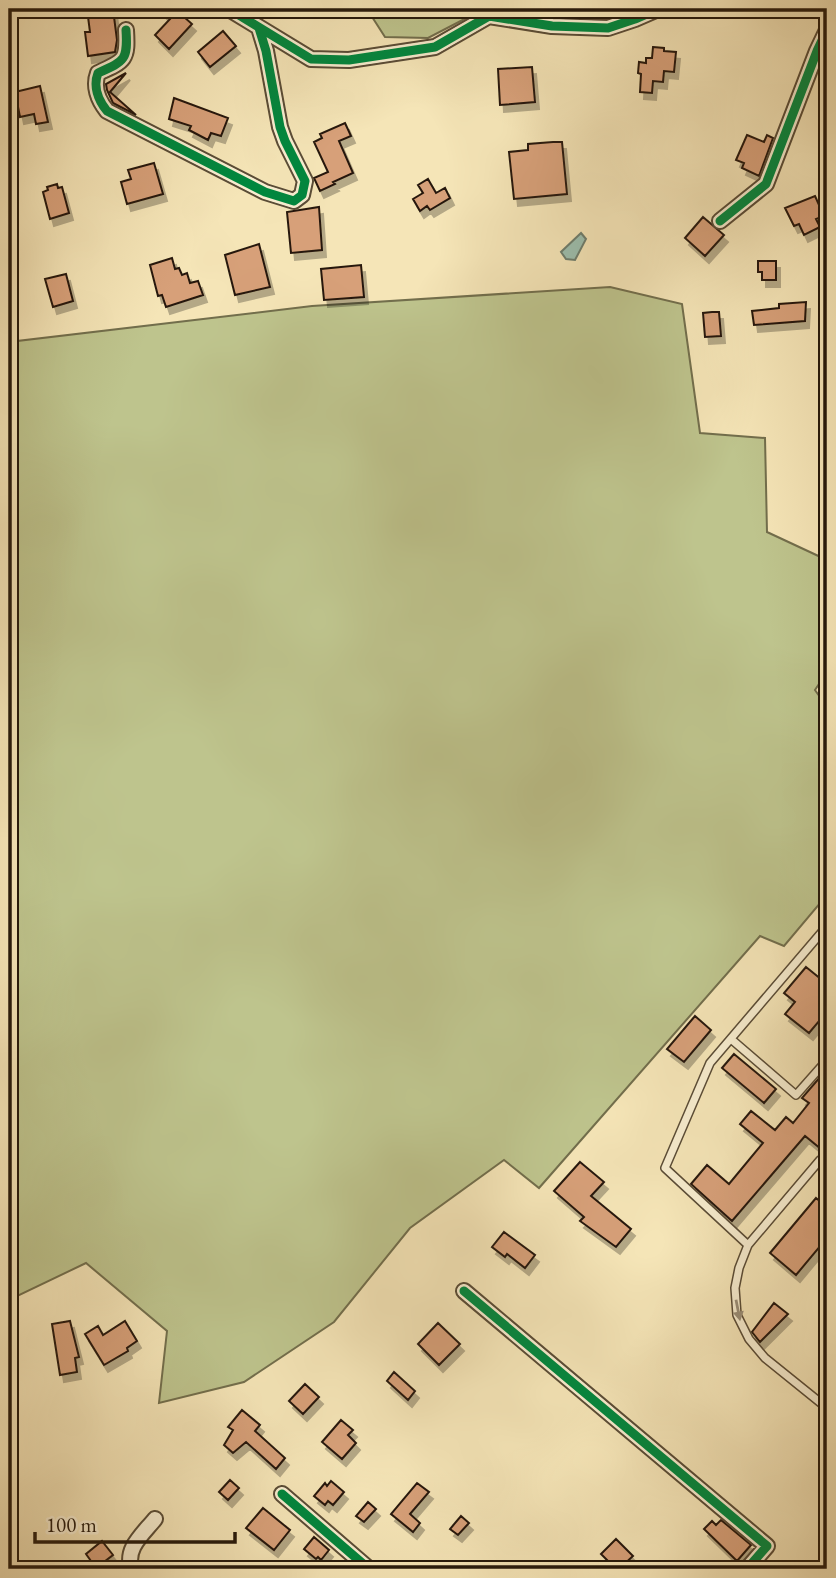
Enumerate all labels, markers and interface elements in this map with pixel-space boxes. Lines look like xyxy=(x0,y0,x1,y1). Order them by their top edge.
one-way arrow xyxy=(733,1299,744,1321)
scale bar xyxy=(35,1501,234,1545)
text: 100 m xyxy=(46,1511,97,1538)

